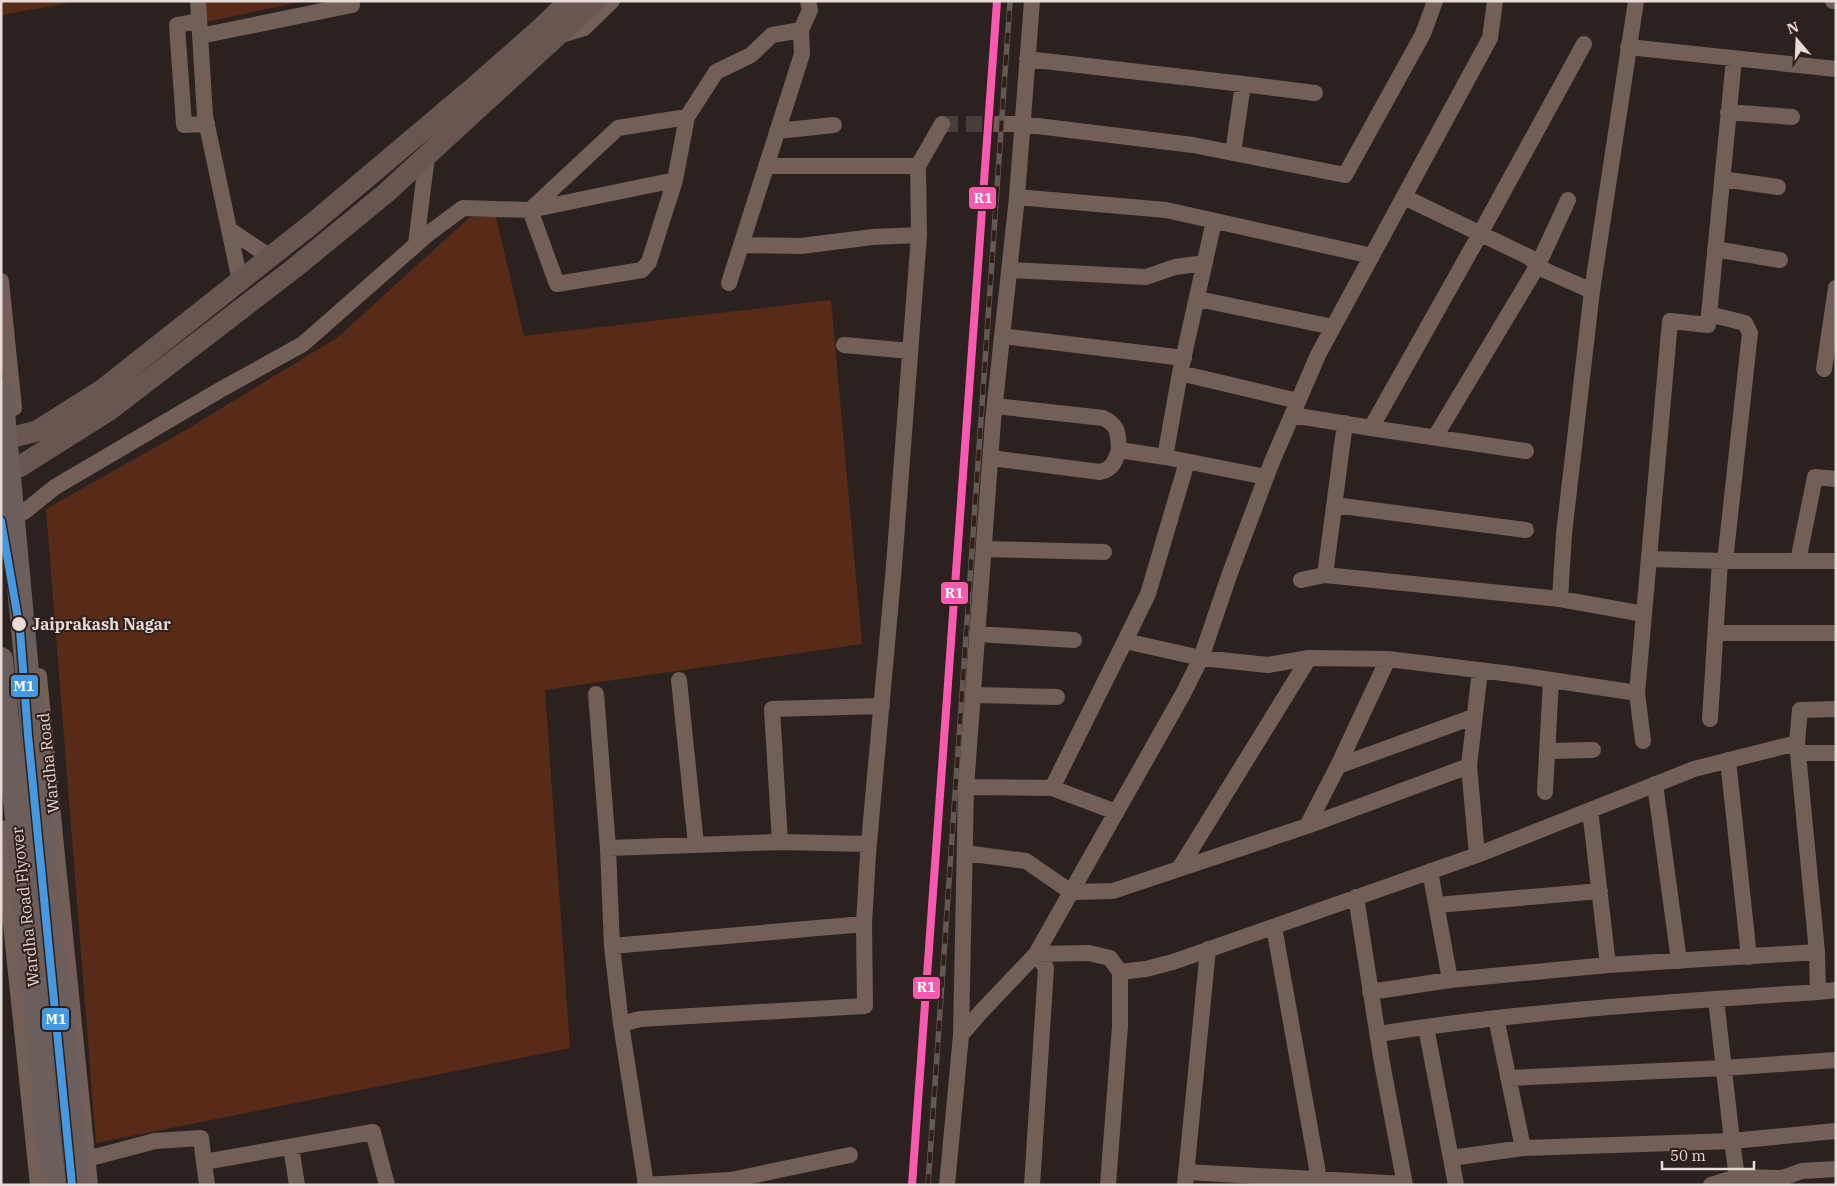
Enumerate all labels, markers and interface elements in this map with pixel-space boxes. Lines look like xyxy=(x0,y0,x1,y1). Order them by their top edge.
north arrow xyxy=(1772,15,1822,65)
text: N xyxy=(1785,17,1801,38)
line badge: R1 xyxy=(968,186,997,210)
text: R1 xyxy=(974,189,992,207)
line badge: R1 xyxy=(940,581,969,605)
text: R1 xyxy=(945,584,963,602)
place label: Jaiprakash Nagar xyxy=(32,614,171,634)
marker: Jaiprakash Nagar xyxy=(10,615,28,633)
line badge: M1 xyxy=(10,674,39,698)
text: M1 xyxy=(14,677,34,695)
street label: Wardha Road xyxy=(33,712,63,814)
street label: Wardha Road Flyover xyxy=(7,826,43,988)
line badge: R1 xyxy=(912,976,941,1000)
text: R1 xyxy=(917,978,935,996)
line badge: M1 xyxy=(41,1007,70,1031)
text: M1 xyxy=(46,1010,66,1028)
scale bar xyxy=(1662,1138,1754,1170)
text: 50 m xyxy=(1670,1146,1706,1165)

